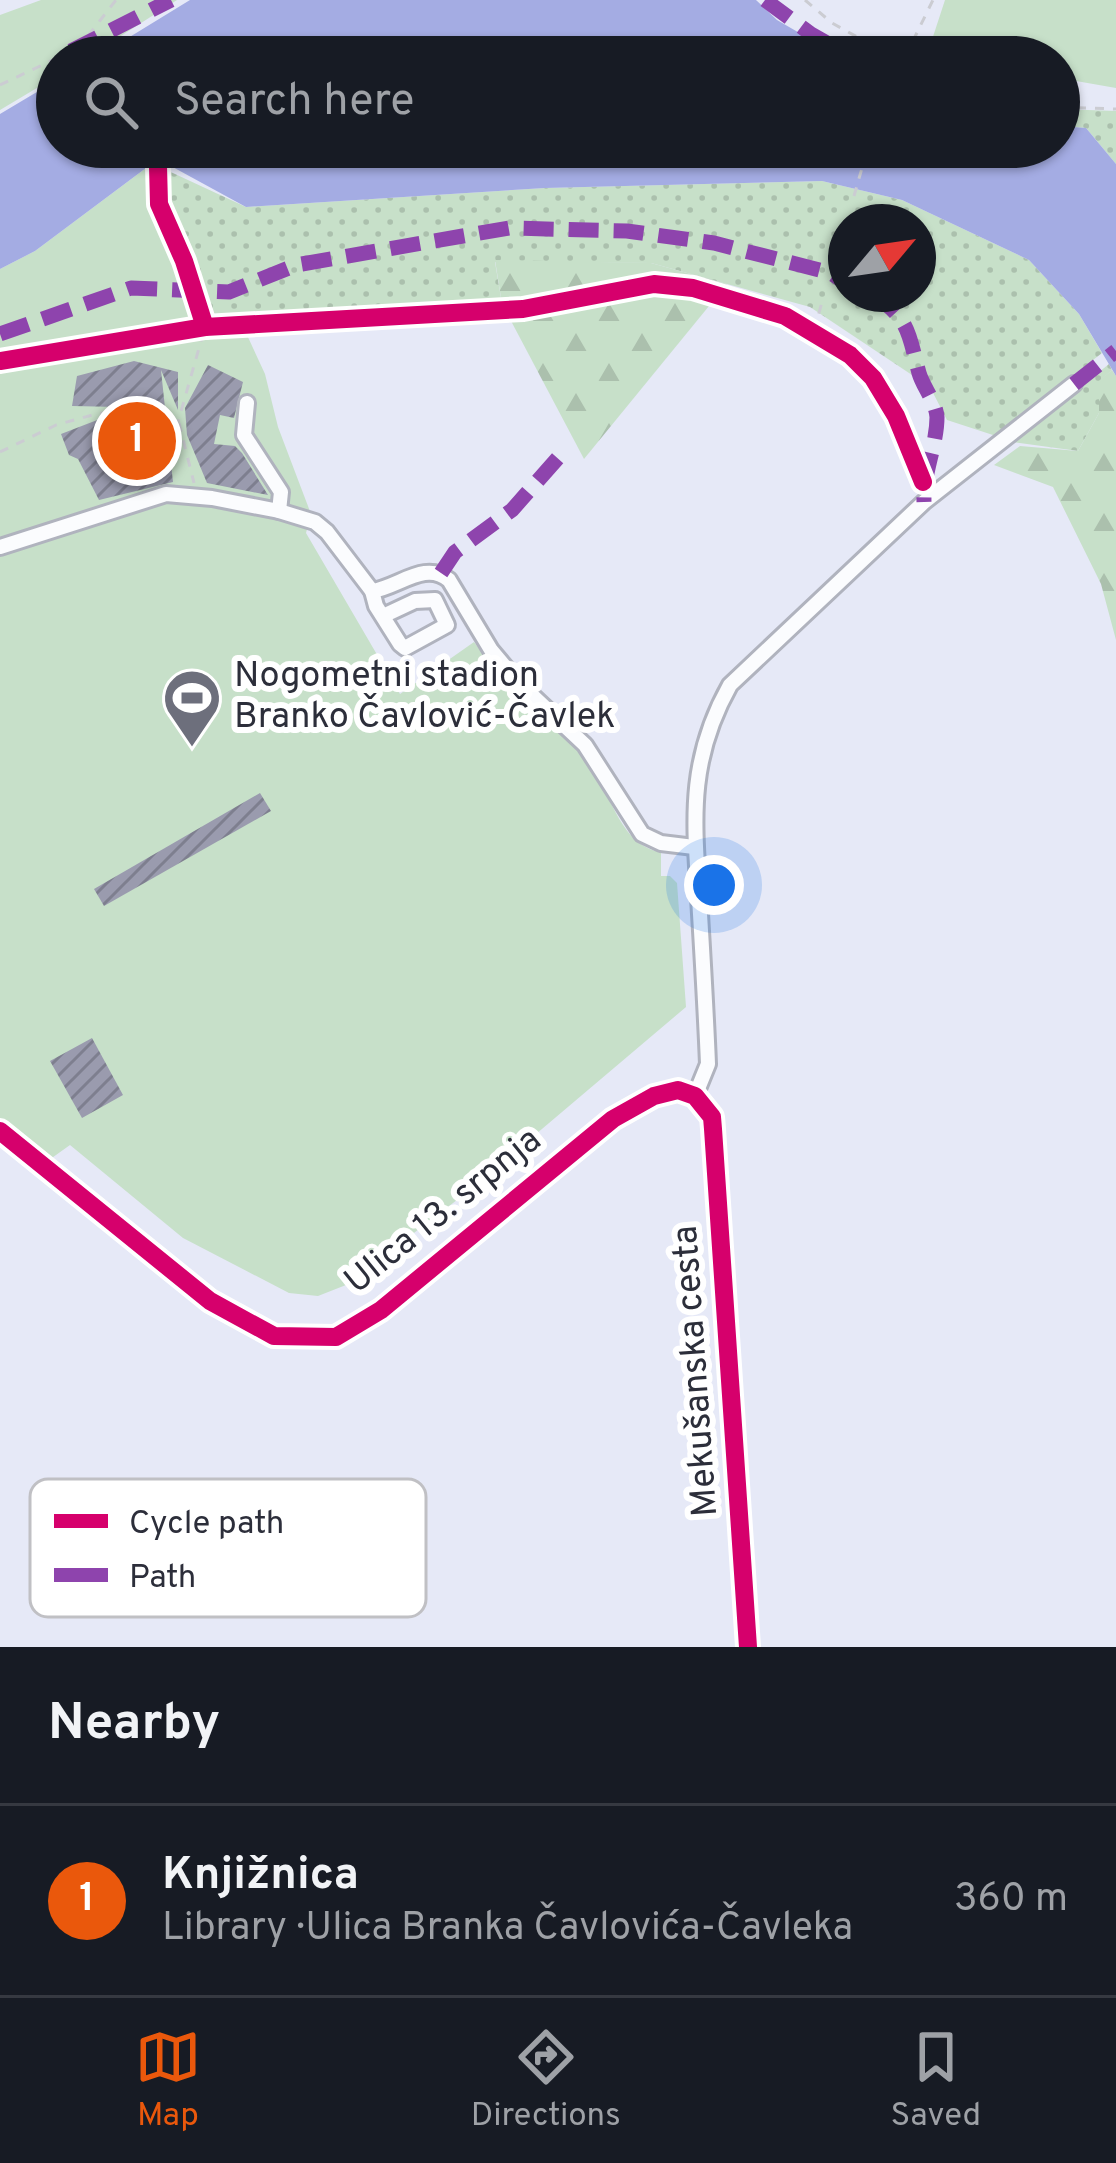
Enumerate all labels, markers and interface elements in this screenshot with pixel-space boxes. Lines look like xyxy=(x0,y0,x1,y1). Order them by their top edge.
search box xyxy=(36,36,1080,168)
icon: search xyxy=(78,69,144,135)
text: Search here xyxy=(174,74,414,131)
north arrow xyxy=(828,204,936,312)
pin: 1 xyxy=(98,396,176,486)
place label: Nogometni stadion Branko Čavlović-Čavlek xyxy=(234,654,615,741)
sports icon: Nogometni stadion Branko Čavlović-Čavlek xyxy=(161,667,223,749)
your location xyxy=(684,855,744,915)
street label: Ulica 13. srpnja xyxy=(336,1119,552,1305)
street label: Mekušanska cesta xyxy=(664,1224,730,1518)
legend xyxy=(30,1479,426,1617)
text: Cycle path xyxy=(129,1504,284,1546)
text: Path xyxy=(129,1558,196,1600)
text: Nearby xyxy=(48,1693,220,1758)
text: Knjižnica xyxy=(162,1848,359,1905)
text: 1 xyxy=(79,1876,95,1925)
text: 360 m xyxy=(954,1876,1068,1925)
text: Library · Ulica Branka Čavlovića-Čavleka xyxy=(162,1905,853,1954)
tab: Map xyxy=(135,2024,201,2138)
tab: Directions xyxy=(471,2024,621,2138)
tab: Saved xyxy=(890,2024,981,2138)

